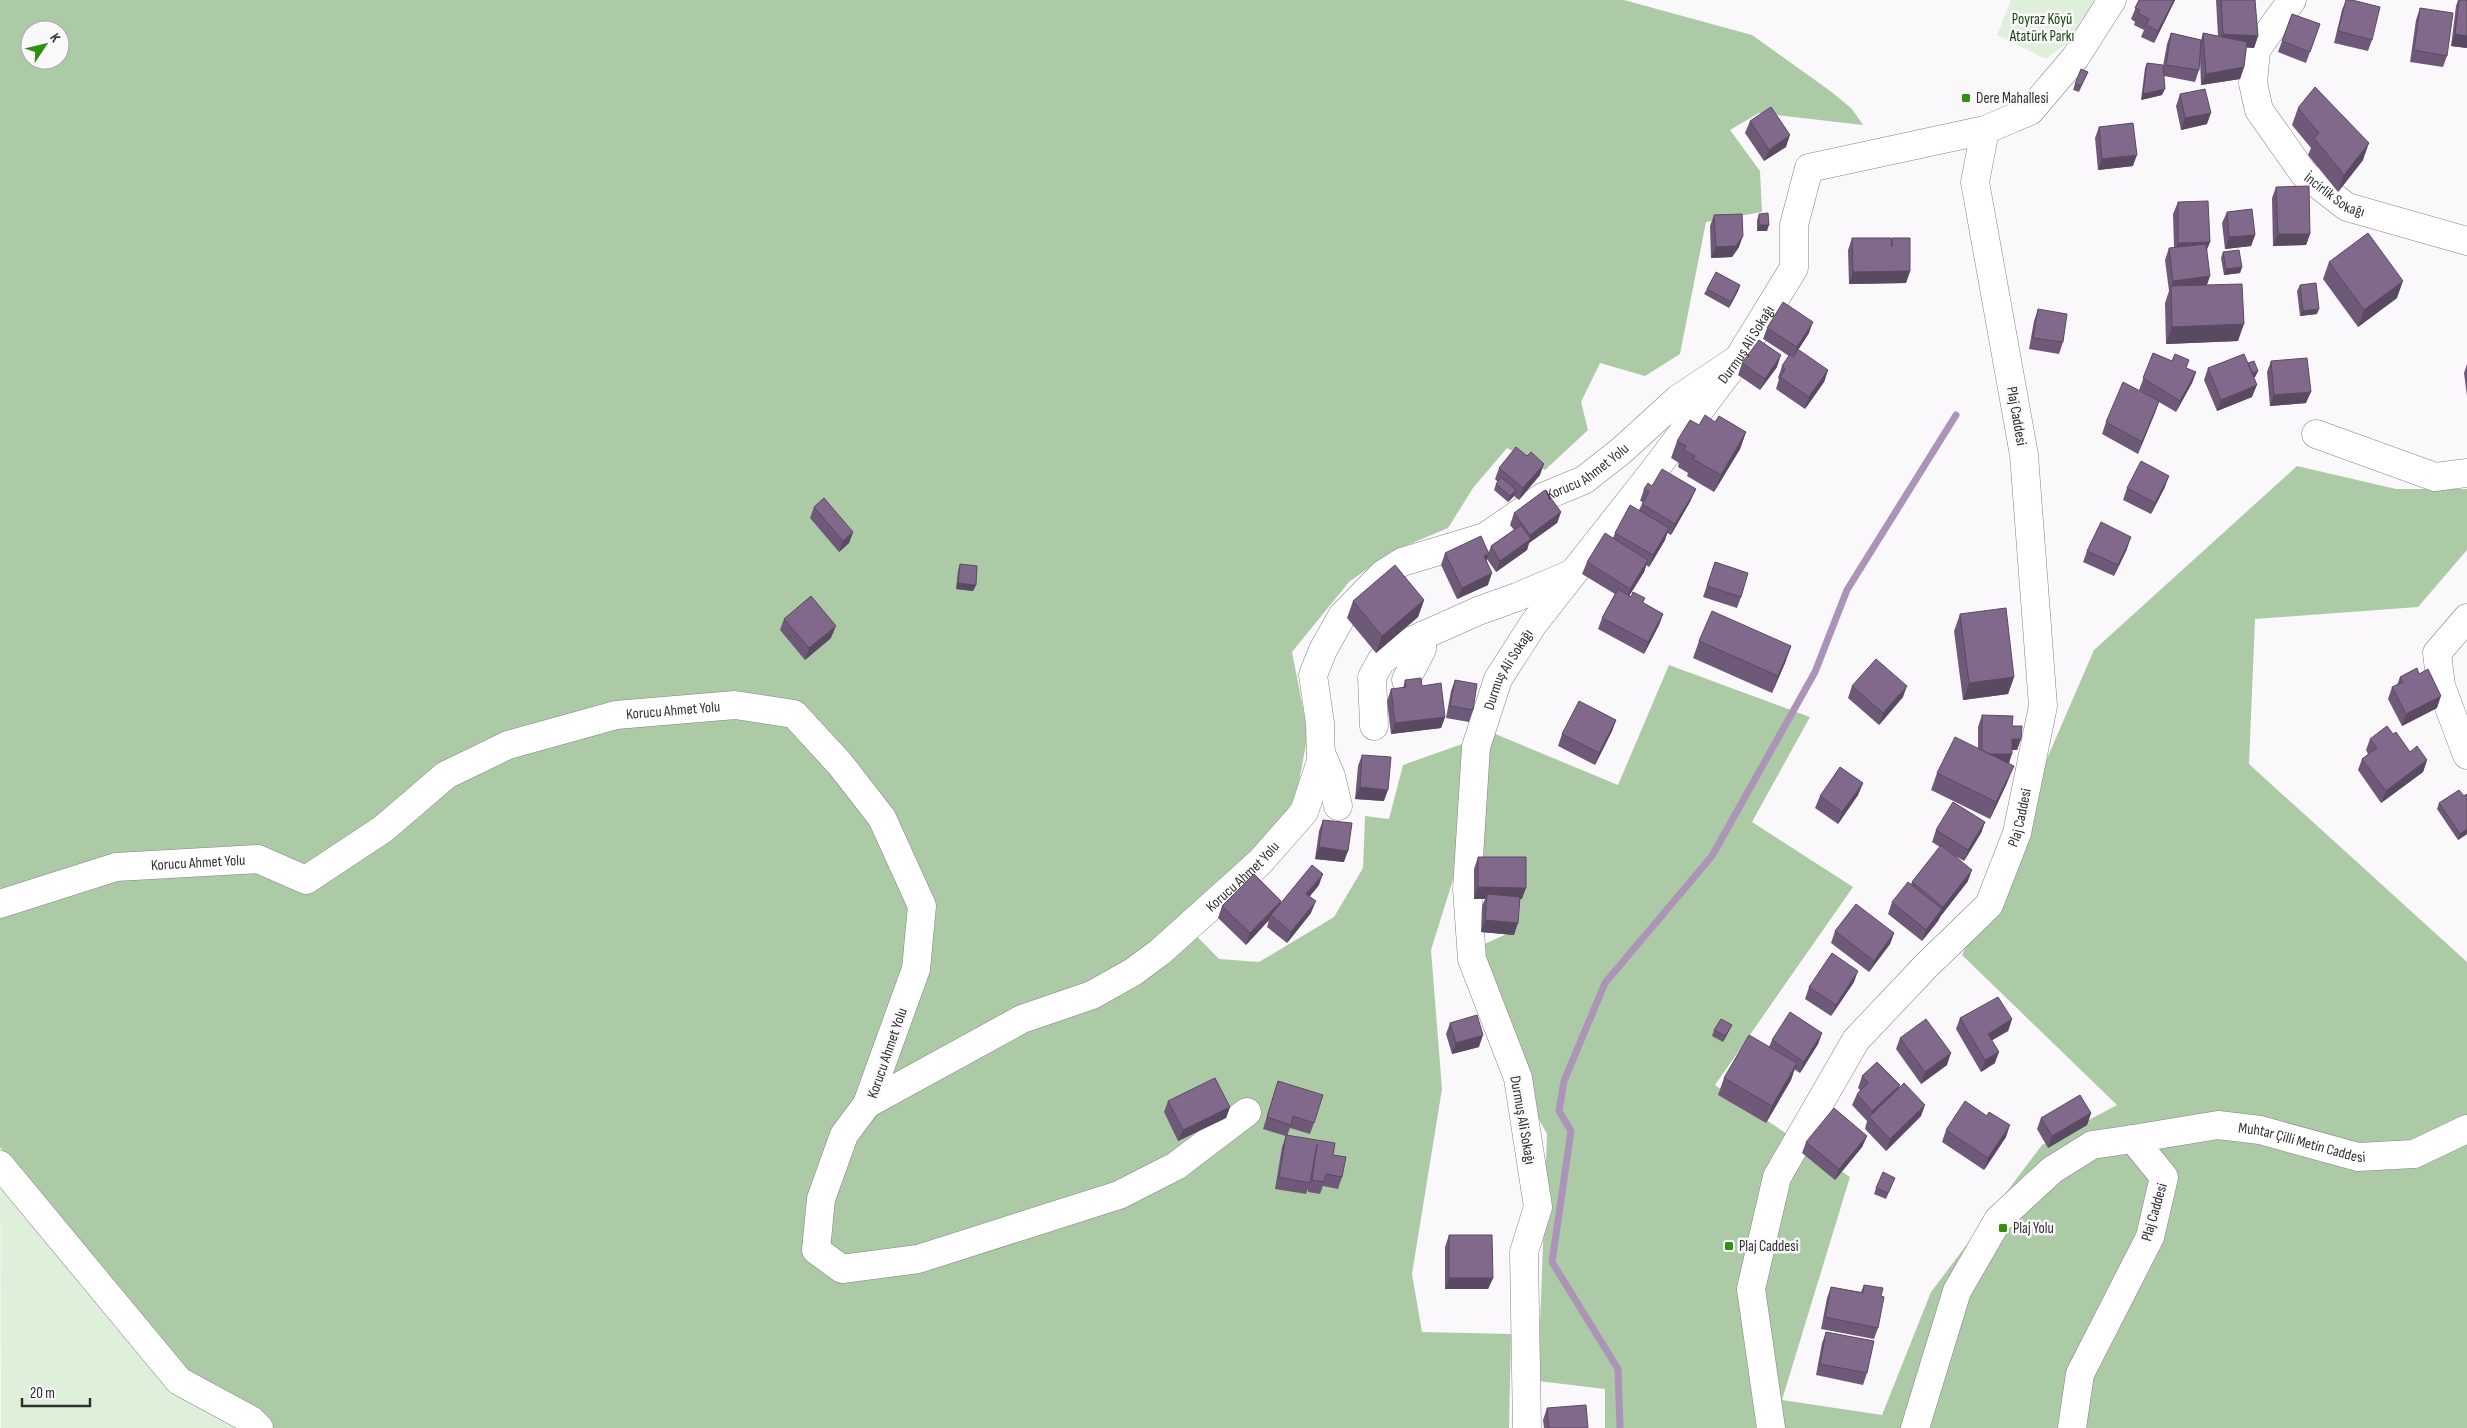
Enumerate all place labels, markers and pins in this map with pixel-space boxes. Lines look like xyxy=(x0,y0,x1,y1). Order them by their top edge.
place label: Dere Mahallesi xyxy=(1976,89,2049,108)
marker: Dere Mahallesi xyxy=(1960,92,1972,104)
place label: Plaj Yolu xyxy=(2013,1219,2054,1238)
marker: Plaj Yolu xyxy=(1997,1222,2009,1234)
place label: Plaj Caddesi xyxy=(1739,1237,1799,1256)
marker: Plaj Caddesi xyxy=(1723,1240,1735,1252)

